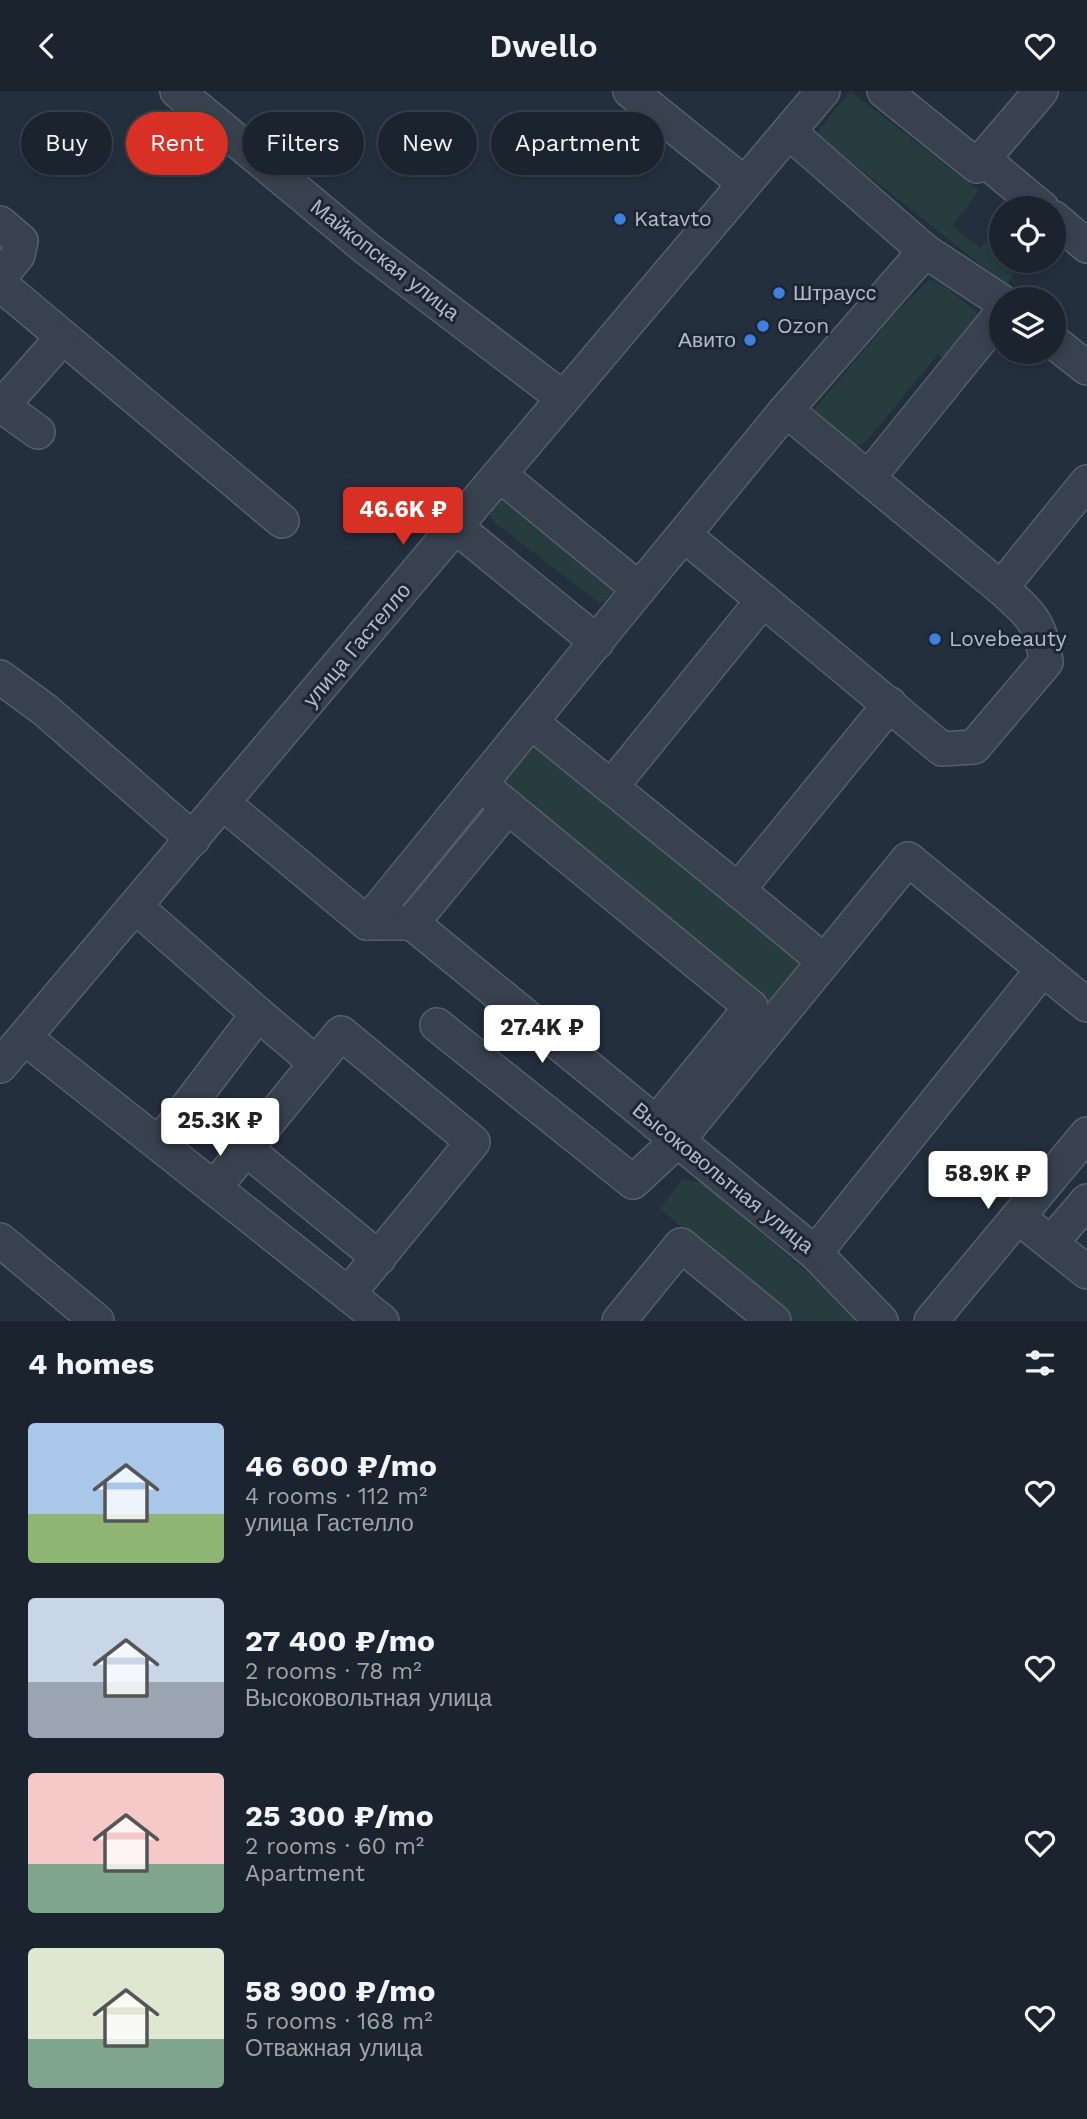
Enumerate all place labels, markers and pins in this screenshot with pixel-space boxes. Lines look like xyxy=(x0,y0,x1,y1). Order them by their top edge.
place label: Katavto xyxy=(634,206,712,231)
marker: Katavto xyxy=(612,211,628,227)
place label: Штраусс xyxy=(793,280,876,305)
marker: Штраусс xyxy=(771,285,787,301)
place label: Ozon xyxy=(777,313,829,338)
marker: Ozon xyxy=(755,318,771,334)
place label: Авито xyxy=(678,327,736,352)
marker: Авито xyxy=(742,332,758,348)
pin: 46.6K ₽ xyxy=(338,487,468,547)
place label: Lovebeauty xyxy=(949,626,1067,651)
marker: Lovebeauty xyxy=(927,631,943,647)
pin: 27.4K ₽ xyxy=(477,1005,607,1065)
pin: 25.3K ₽ xyxy=(155,1098,285,1158)
pin: 58.9K ₽ xyxy=(923,1151,1053,1211)

